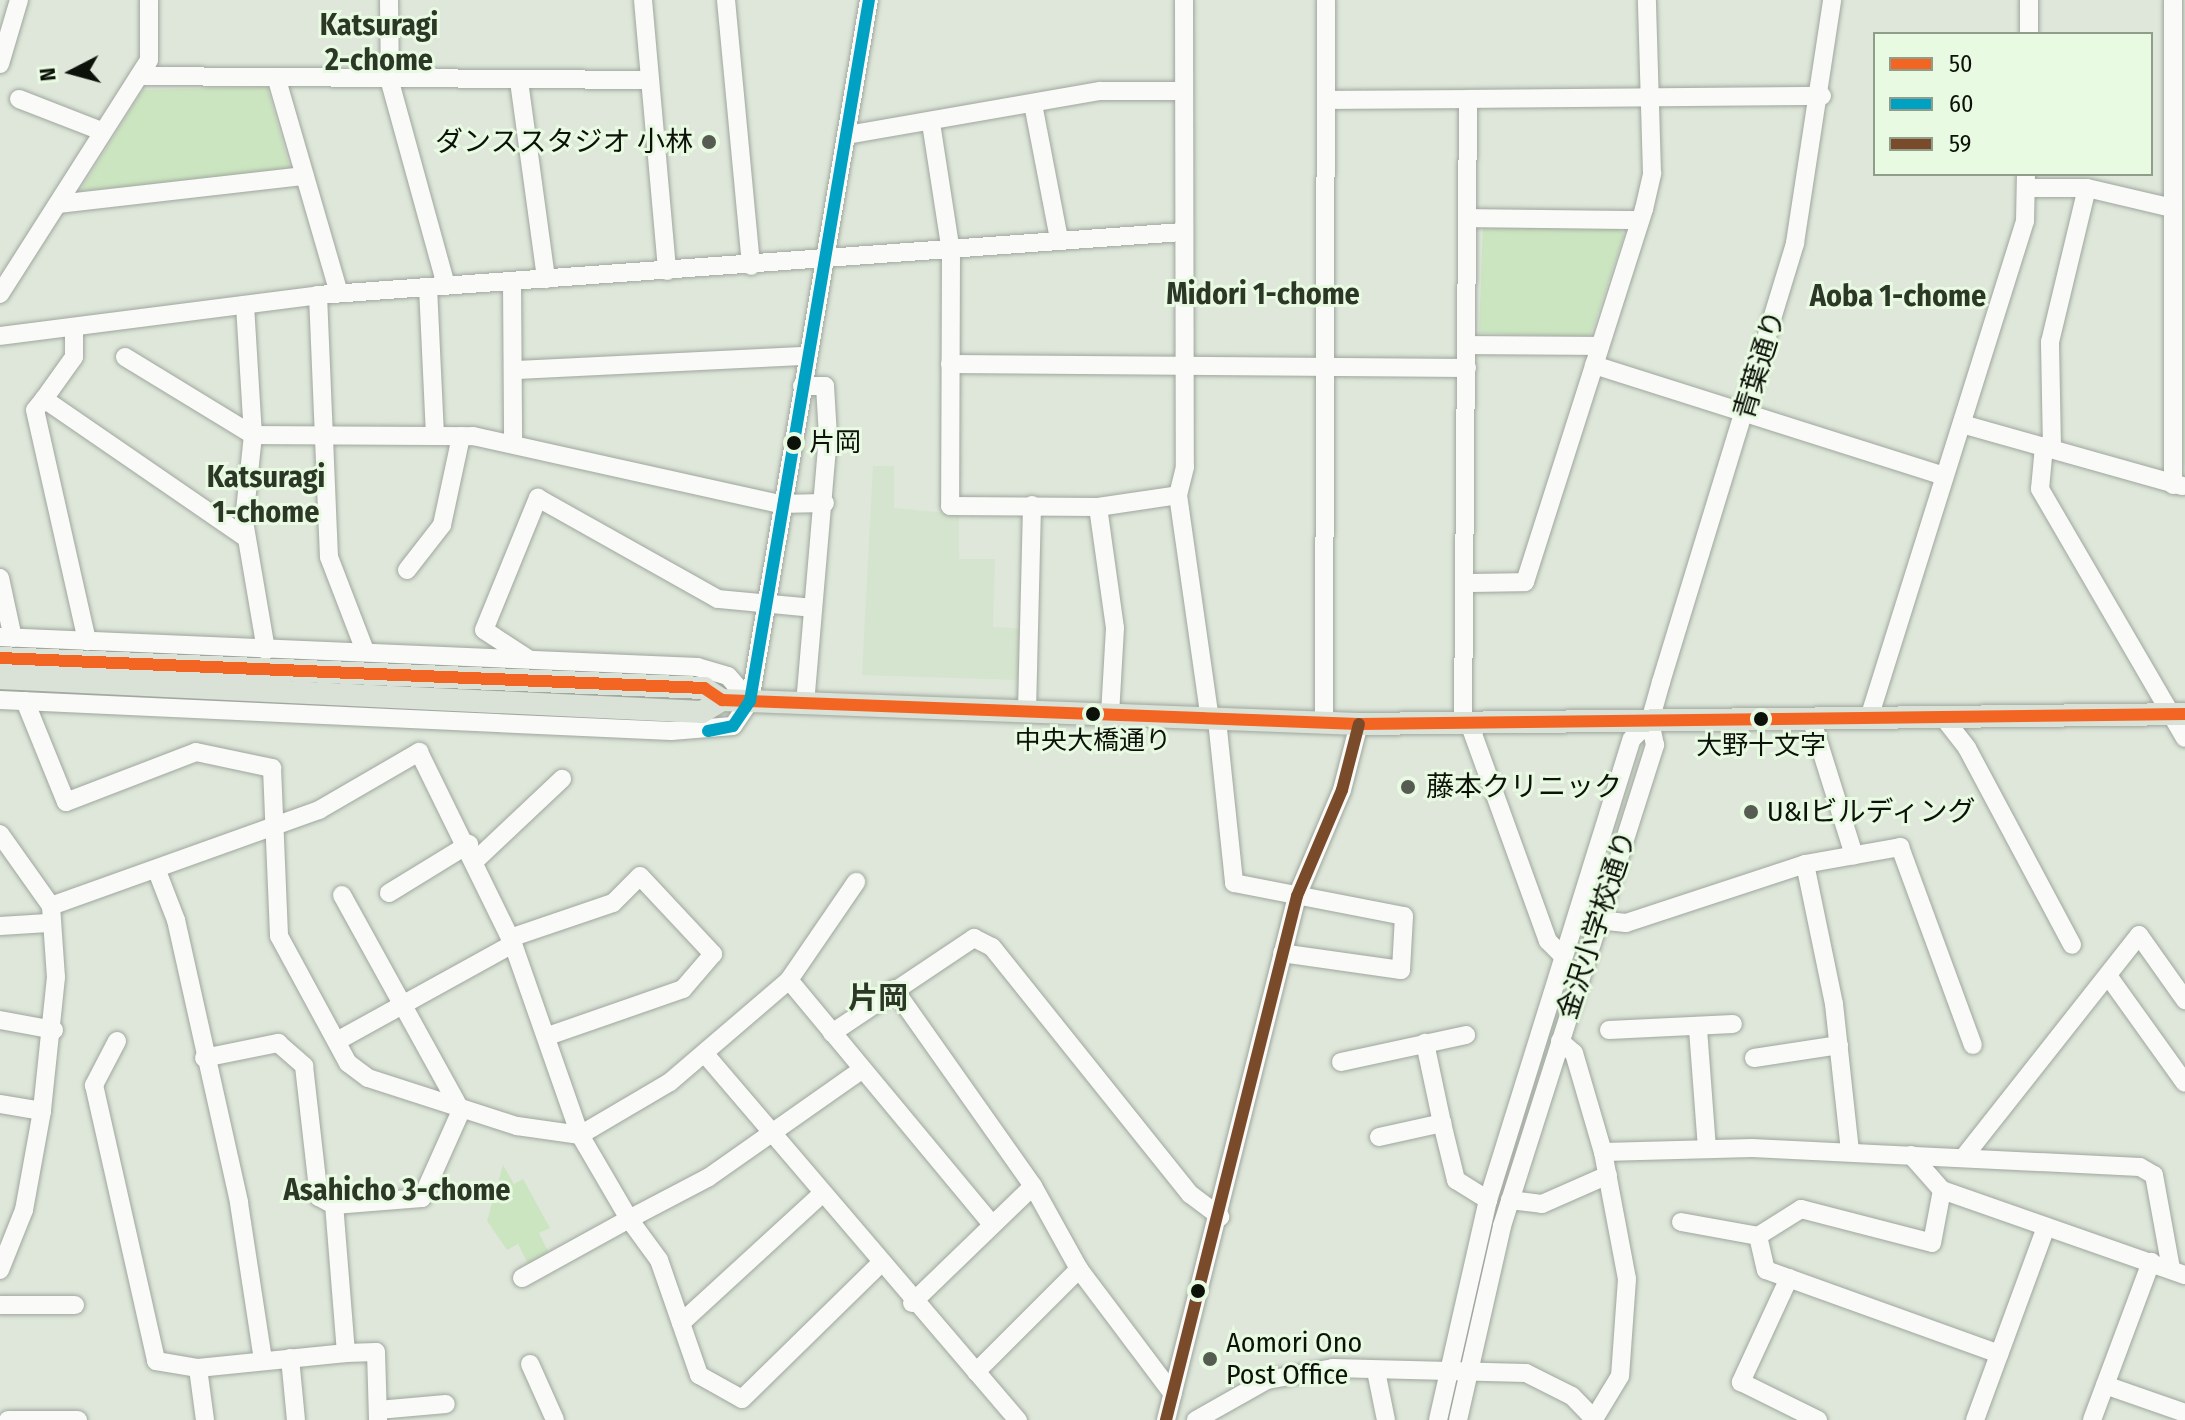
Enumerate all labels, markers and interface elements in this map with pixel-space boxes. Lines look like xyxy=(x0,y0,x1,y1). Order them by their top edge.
district label: Katsuragi 2-chome xyxy=(320,7,438,78)
north arrow xyxy=(32,32,112,112)
legend xyxy=(1873,32,2153,176)
text: 50 xyxy=(1949,50,1973,78)
text: N xyxy=(34,67,62,83)
text: 60 xyxy=(1949,90,1973,118)
place label: ダンススタジオ 小林 xyxy=(434,125,693,159)
text: 59 xyxy=(1949,130,1971,158)
marker: ダンススタジオ 小林 xyxy=(700,133,718,151)
district label: Midori 1-chome xyxy=(1166,276,1360,312)
district label: Aoba 1-chome xyxy=(1810,278,1986,314)
street label: 青葉通り xyxy=(1728,307,1792,423)
place label: 片岡 xyxy=(809,427,861,459)
marker: 片岡 xyxy=(786,435,802,451)
district label: Katsuragi 1-chome xyxy=(207,459,325,530)
marker: 中央大橋通り xyxy=(1085,706,1101,722)
marker: 大野十文字 xyxy=(1753,711,1769,727)
place label: 中央大橋通り xyxy=(1015,725,1171,757)
place label: 大野十文字 xyxy=(1696,730,1826,762)
place label: 藤本クリニック xyxy=(1426,770,1622,804)
marker: 藤本クリニック xyxy=(1397,776,1419,798)
place label: U&Iビルディング xyxy=(1767,795,1977,829)
marker: U&Iビルディング xyxy=(1742,803,1760,821)
street label: 金沢小学校通り xyxy=(1551,827,1643,1023)
district label: 片岡 xyxy=(848,980,908,1016)
district label: Asahicho 3-chome xyxy=(283,1172,511,1208)
unlabelled marker xyxy=(1190,1283,1206,1299)
place label: Aomori Ono Post Office xyxy=(1226,1326,1362,1392)
marker: Aomori Ono Post Office xyxy=(1201,1350,1219,1368)

